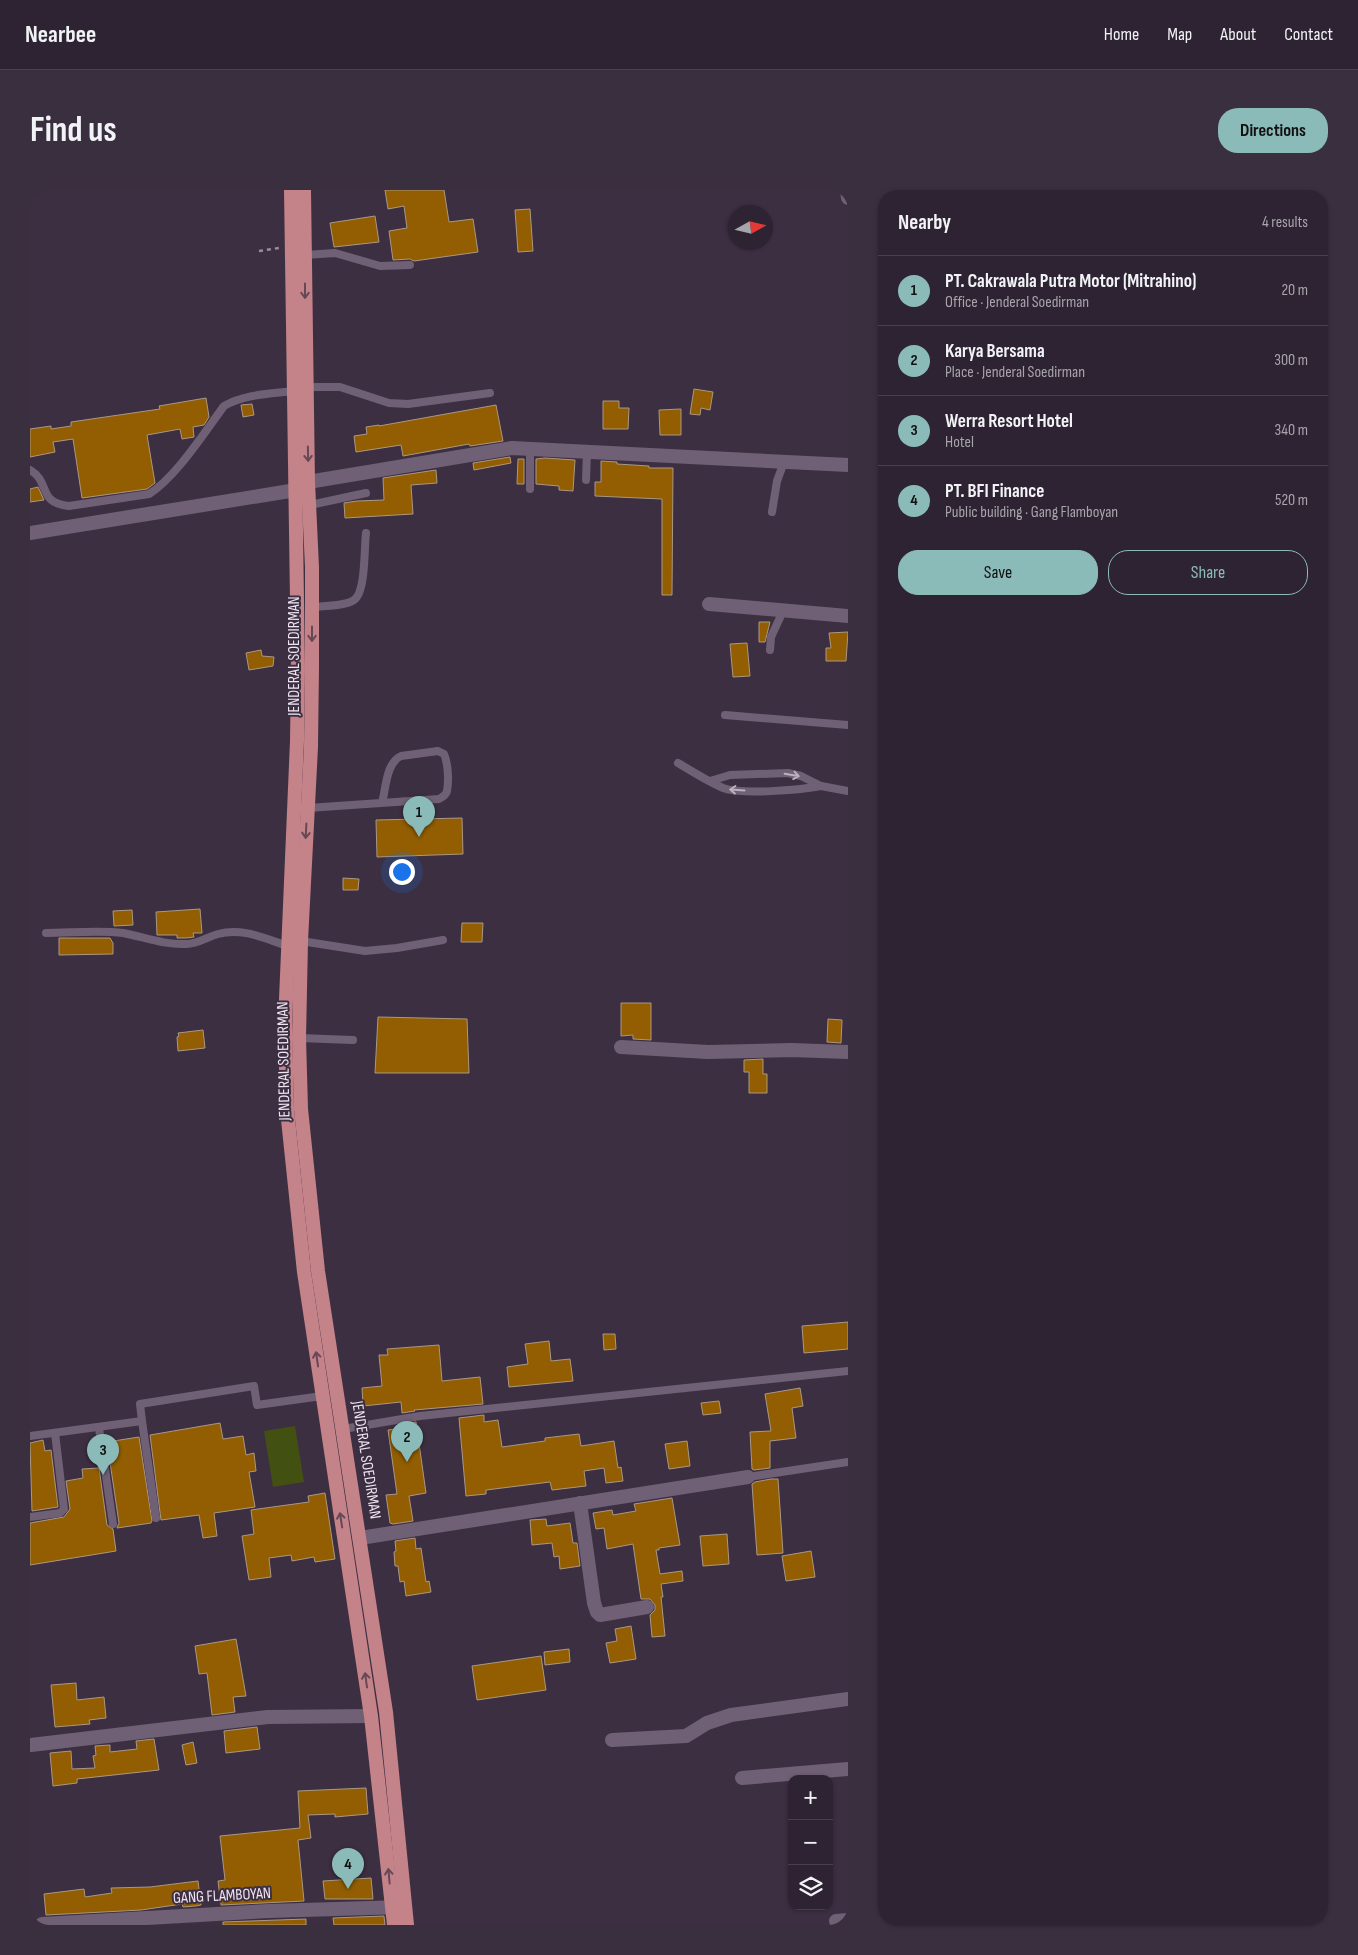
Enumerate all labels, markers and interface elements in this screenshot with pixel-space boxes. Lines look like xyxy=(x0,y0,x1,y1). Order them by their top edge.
text: Nearbee xyxy=(25,20,96,49)
text: Home xyxy=(1104,24,1139,45)
text: Map xyxy=(1167,24,1192,45)
text: About xyxy=(1220,24,1256,45)
text: Contact xyxy=(1284,24,1333,45)
button: Directions xyxy=(1218,108,1328,153)
text: Find us xyxy=(30,109,117,152)
north arrow xyxy=(728,205,773,250)
text: Nearby xyxy=(898,210,951,235)
text: 4 results xyxy=(1262,213,1308,232)
text: PT. Cakrawala Putra Motor (Mitrahino) xyxy=(945,270,1196,293)
text: 1 xyxy=(911,281,917,300)
text: 20 m xyxy=(1281,281,1308,300)
one-way arrow xyxy=(300,282,310,299)
text: Office · Jenderal Soedirman xyxy=(945,293,1089,312)
text: Karya Bersama xyxy=(945,340,1045,363)
text: 2 xyxy=(910,351,918,370)
text: 300 m xyxy=(1274,351,1308,370)
text: Place · Jenderal Soedirman xyxy=(945,363,1085,382)
text: Werra Resort Hotel xyxy=(945,410,1073,433)
text: 3 xyxy=(910,421,918,440)
text: 340 m xyxy=(1275,421,1308,440)
text: Hotel xyxy=(945,433,974,452)
one-way arrow xyxy=(303,445,313,461)
text: PT. BFI Finance xyxy=(945,480,1044,503)
text: 4 xyxy=(910,491,918,510)
text: 520 m xyxy=(1275,491,1308,510)
text: Public building · Gang Flamboyan xyxy=(945,503,1118,522)
button: Save xyxy=(898,550,1098,595)
button: Share xyxy=(1108,550,1308,595)
street label: JENDERAL SOEDIRMAN xyxy=(285,596,304,717)
one-way arrow xyxy=(307,625,317,641)
one-way arrow xyxy=(784,770,800,780)
one-way arrow xyxy=(730,785,746,794)
pin: 1 xyxy=(403,796,435,837)
one-way arrow xyxy=(302,823,311,839)
your location xyxy=(389,859,415,885)
street label: JENDERAL SOEDIRMAN xyxy=(273,1001,295,1122)
one-way arrow xyxy=(312,1351,322,1367)
street label: JENDERAL SOEDIRMAN xyxy=(347,1399,385,1520)
pin: 2 xyxy=(391,1421,423,1462)
pin: 3 xyxy=(87,1434,119,1475)
one-way arrow xyxy=(336,1512,346,1528)
one-way arrow xyxy=(361,1673,371,1689)
map controls xyxy=(788,1775,833,1910)
button: + xyxy=(788,1775,833,1820)
button: − xyxy=(788,1820,833,1865)
pin: 4 xyxy=(332,1848,364,1889)
button: layers xyxy=(788,1865,833,1910)
one-way arrow xyxy=(384,1869,394,1885)
street label: GANG FLAMBOYAN xyxy=(173,1884,271,1908)

